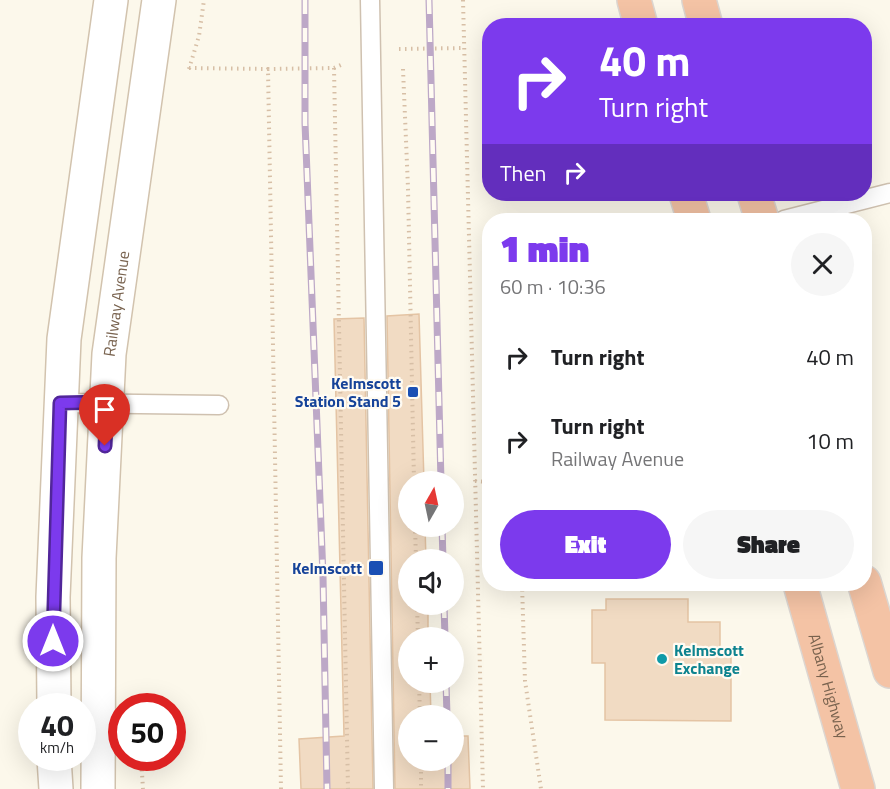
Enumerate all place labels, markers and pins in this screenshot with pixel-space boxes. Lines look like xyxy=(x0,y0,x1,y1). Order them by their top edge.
place label: Kelmscott Station Stand 5 xyxy=(295,371,401,413)
pin xyxy=(79,384,130,446)
marker: Kelmscott Station Stand 5 xyxy=(406,385,420,399)
place label: Kelmscott xyxy=(292,556,362,580)
marker: Kelmscott xyxy=(367,559,385,577)
place label: Kelmscott Exchange xyxy=(674,638,744,680)
marker: Kelmscott Exchange xyxy=(655,652,669,666)

